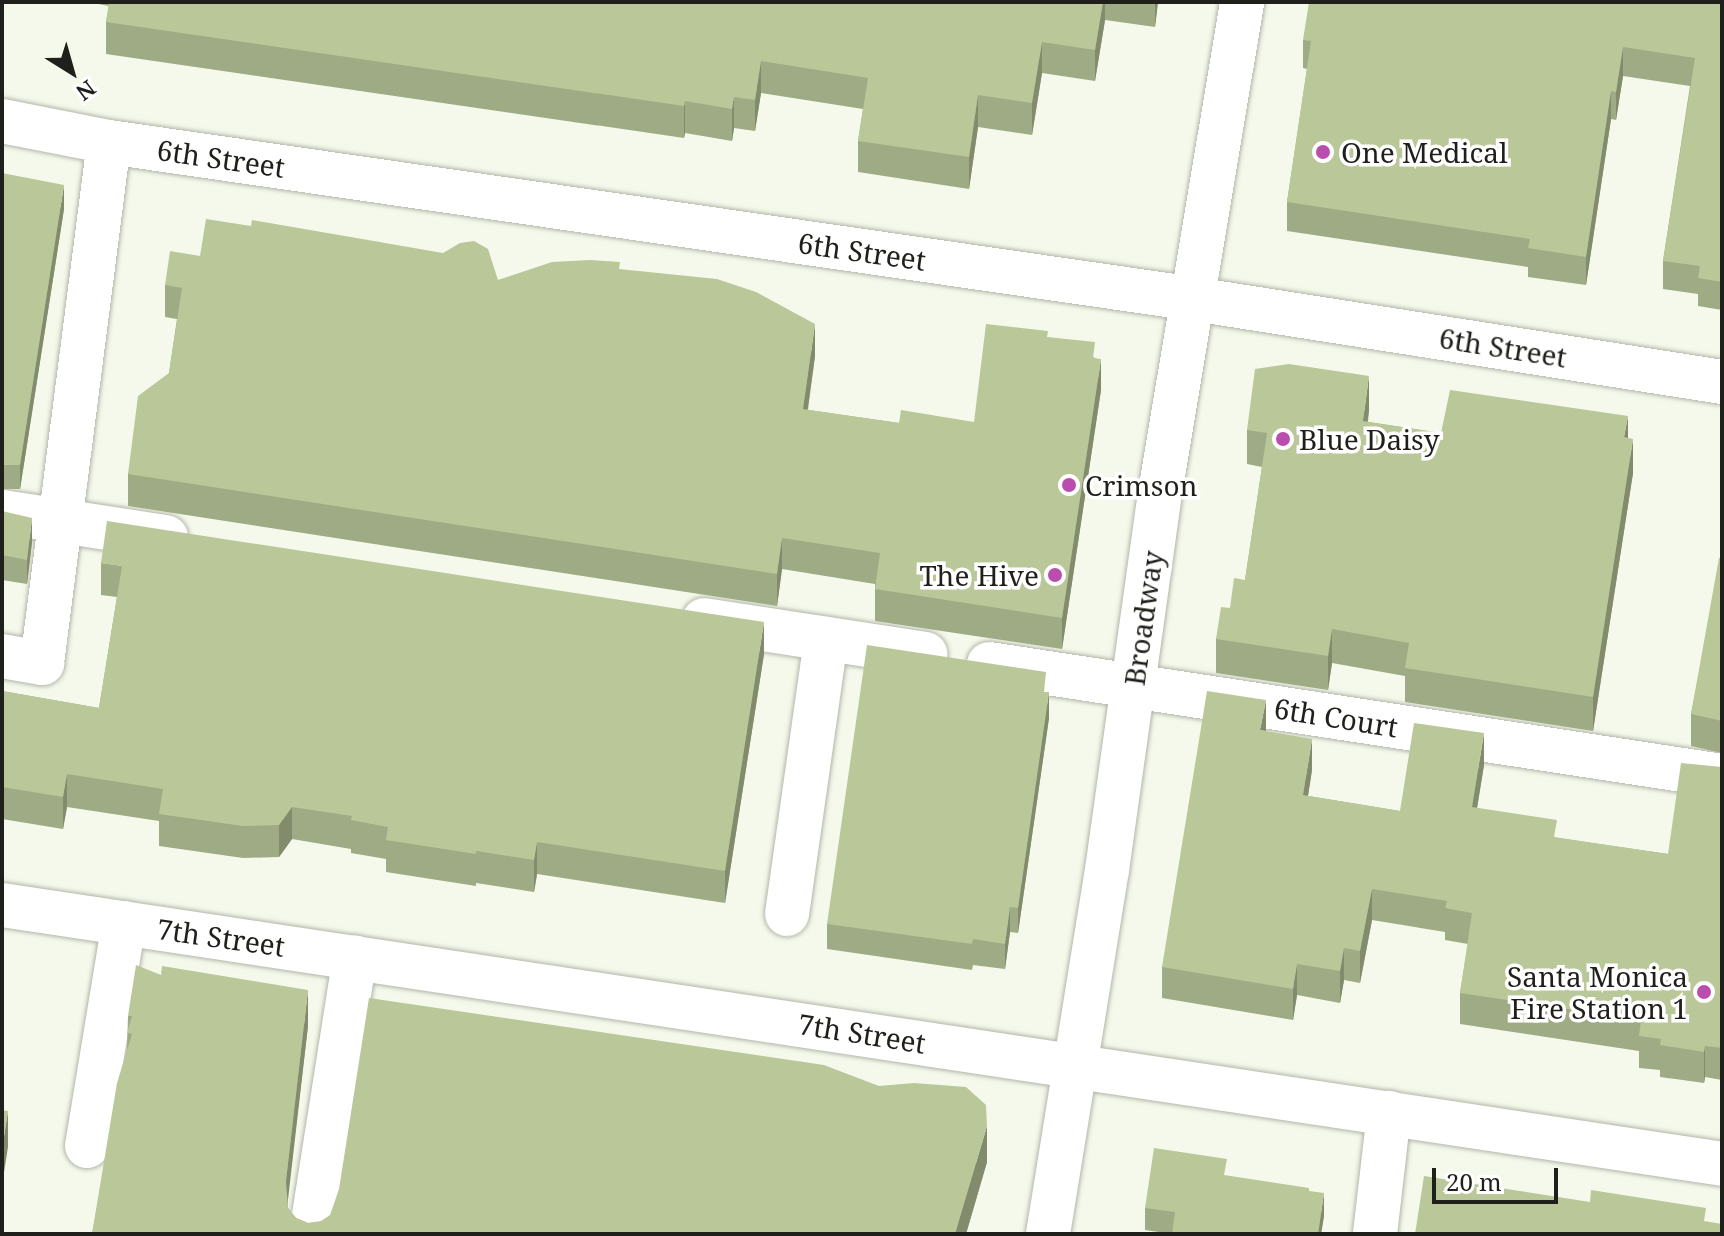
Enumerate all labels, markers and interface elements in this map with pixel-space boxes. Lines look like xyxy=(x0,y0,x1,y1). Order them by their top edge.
north arrow xyxy=(32,32,112,112)
text: N xyxy=(70,74,102,108)
street label: 6th Street xyxy=(155,132,287,184)
place label: One Medical xyxy=(1341,135,1508,169)
marker: One Medical xyxy=(1312,141,1334,163)
street label: 6th Street xyxy=(796,225,928,277)
street label: 6th Street xyxy=(1437,320,1569,374)
place label: Blue Daisy xyxy=(1299,422,1440,456)
marker: Blue Daisy xyxy=(1274,430,1292,448)
place label: Crimson xyxy=(1085,468,1198,502)
marker: Crimson xyxy=(1060,476,1078,494)
street label: Broadway xyxy=(1117,548,1169,688)
place label: The Hive xyxy=(919,558,1039,592)
marker: The Hive xyxy=(1046,566,1064,584)
street label: 6th Court xyxy=(1272,691,1400,743)
street label: 7th Street xyxy=(155,911,287,963)
place label: Santa Monica Fire Station 1 xyxy=(1507,959,1688,1025)
marker: Santa Monica Fire Station 1 xyxy=(1695,983,1713,1001)
street label: 7th Street xyxy=(796,1006,928,1060)
scale bar xyxy=(1436,1152,1562,1202)
text: 20 m xyxy=(1446,1165,1502,1198)

